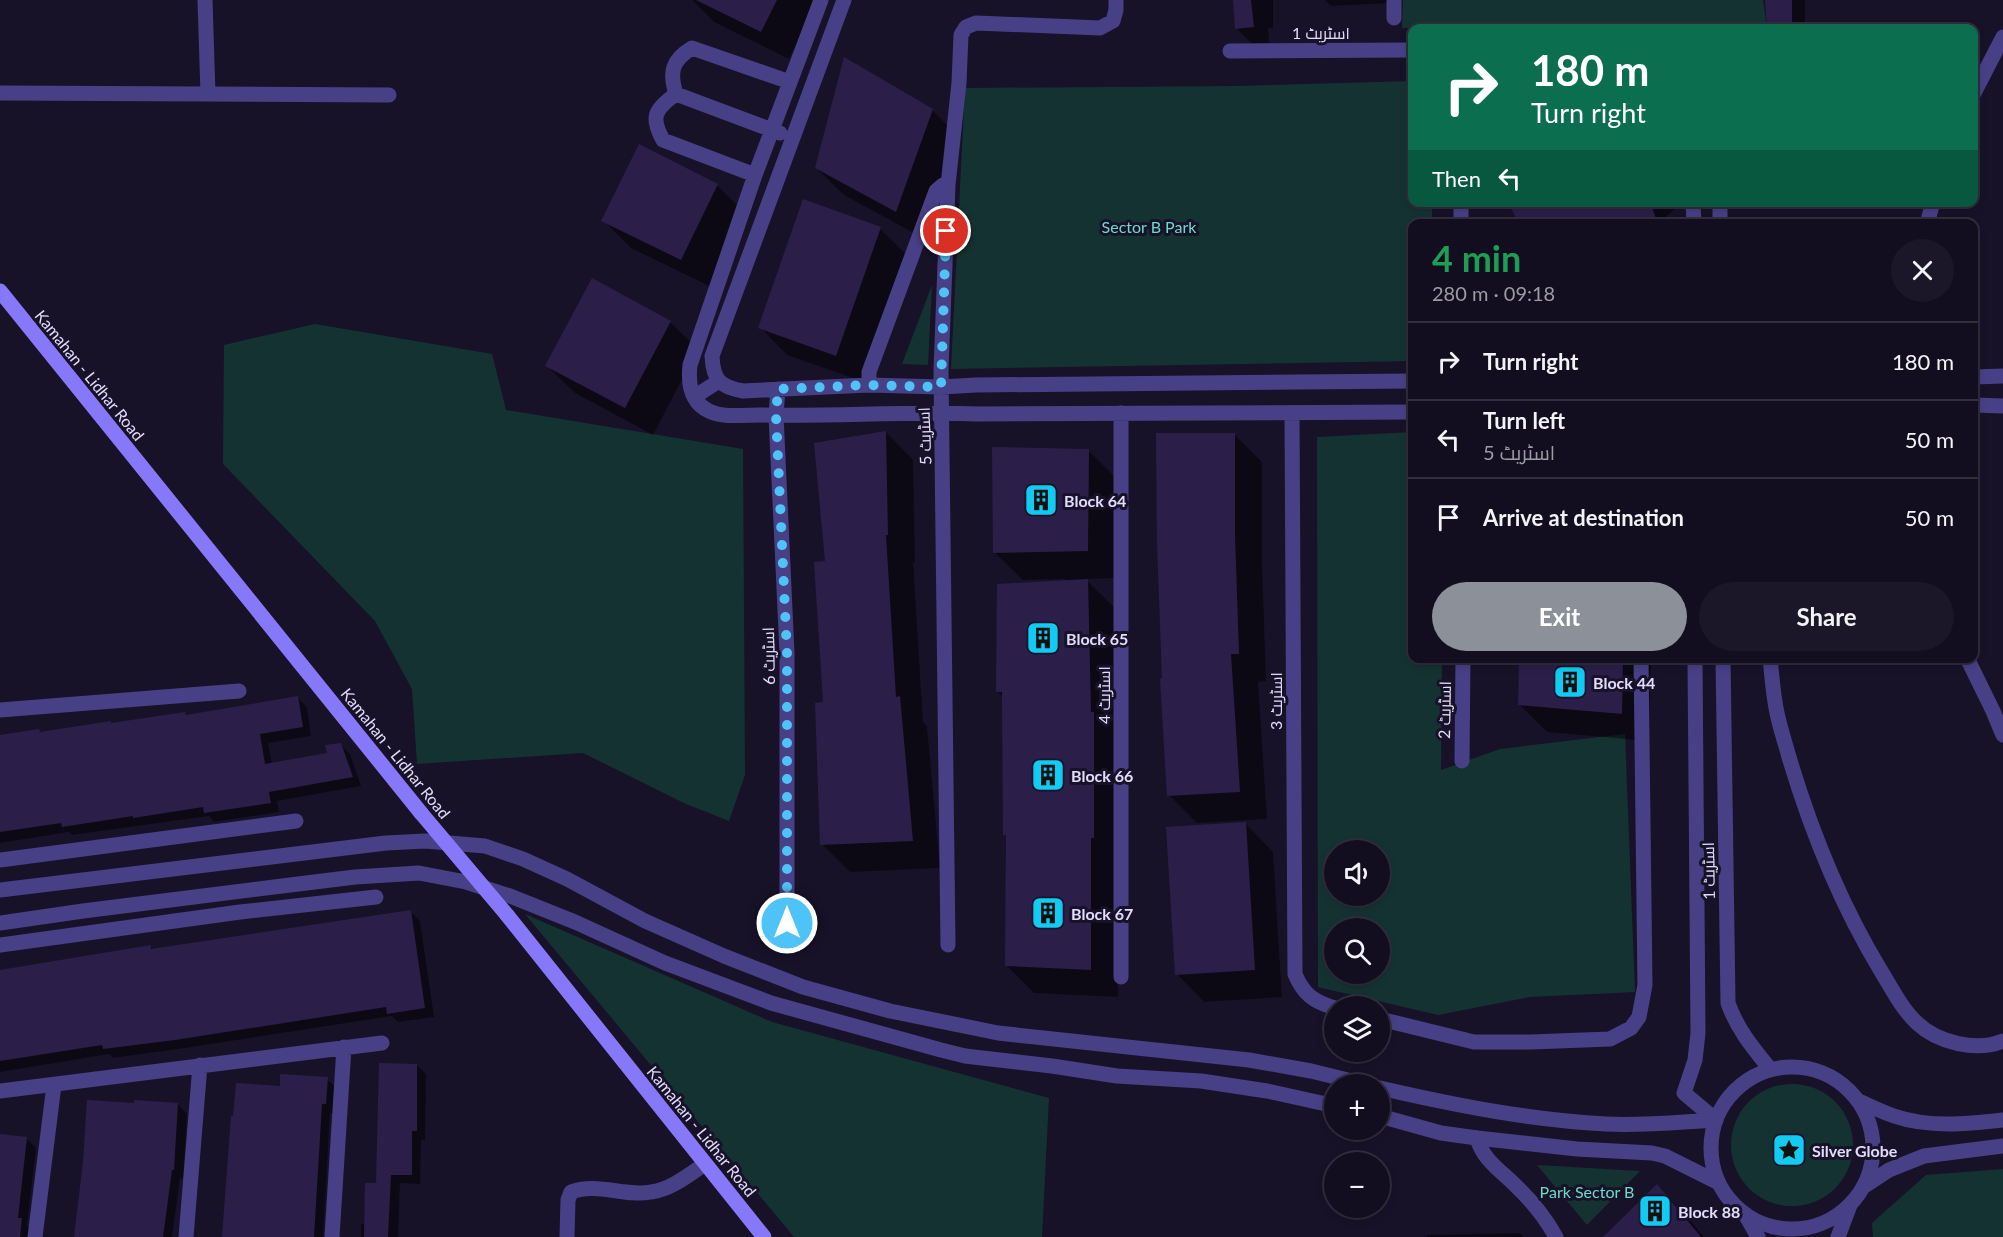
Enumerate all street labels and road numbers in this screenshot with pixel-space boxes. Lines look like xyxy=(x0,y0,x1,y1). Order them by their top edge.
street label: اسٹریٹ 1 xyxy=(1292,23,1350,43)
street label: Kamahan - Lidhar Road xyxy=(31,306,149,444)
street label: اسٹریٹ 5 xyxy=(913,407,936,465)
street label: اسٹریٹ 6 xyxy=(758,627,779,685)
street label: اسٹریٹ 4 xyxy=(1094,666,1114,724)
street label: اسٹریٹ 3 xyxy=(1266,672,1286,730)
street label: اسٹریٹ 2 xyxy=(1434,681,1455,739)
street label: Kamahan - Lidhar Road xyxy=(337,684,455,822)
street label: اسٹریٹ 1 xyxy=(1698,842,1719,900)
street label: Kamahan - Lidhar Road xyxy=(643,1062,761,1200)

